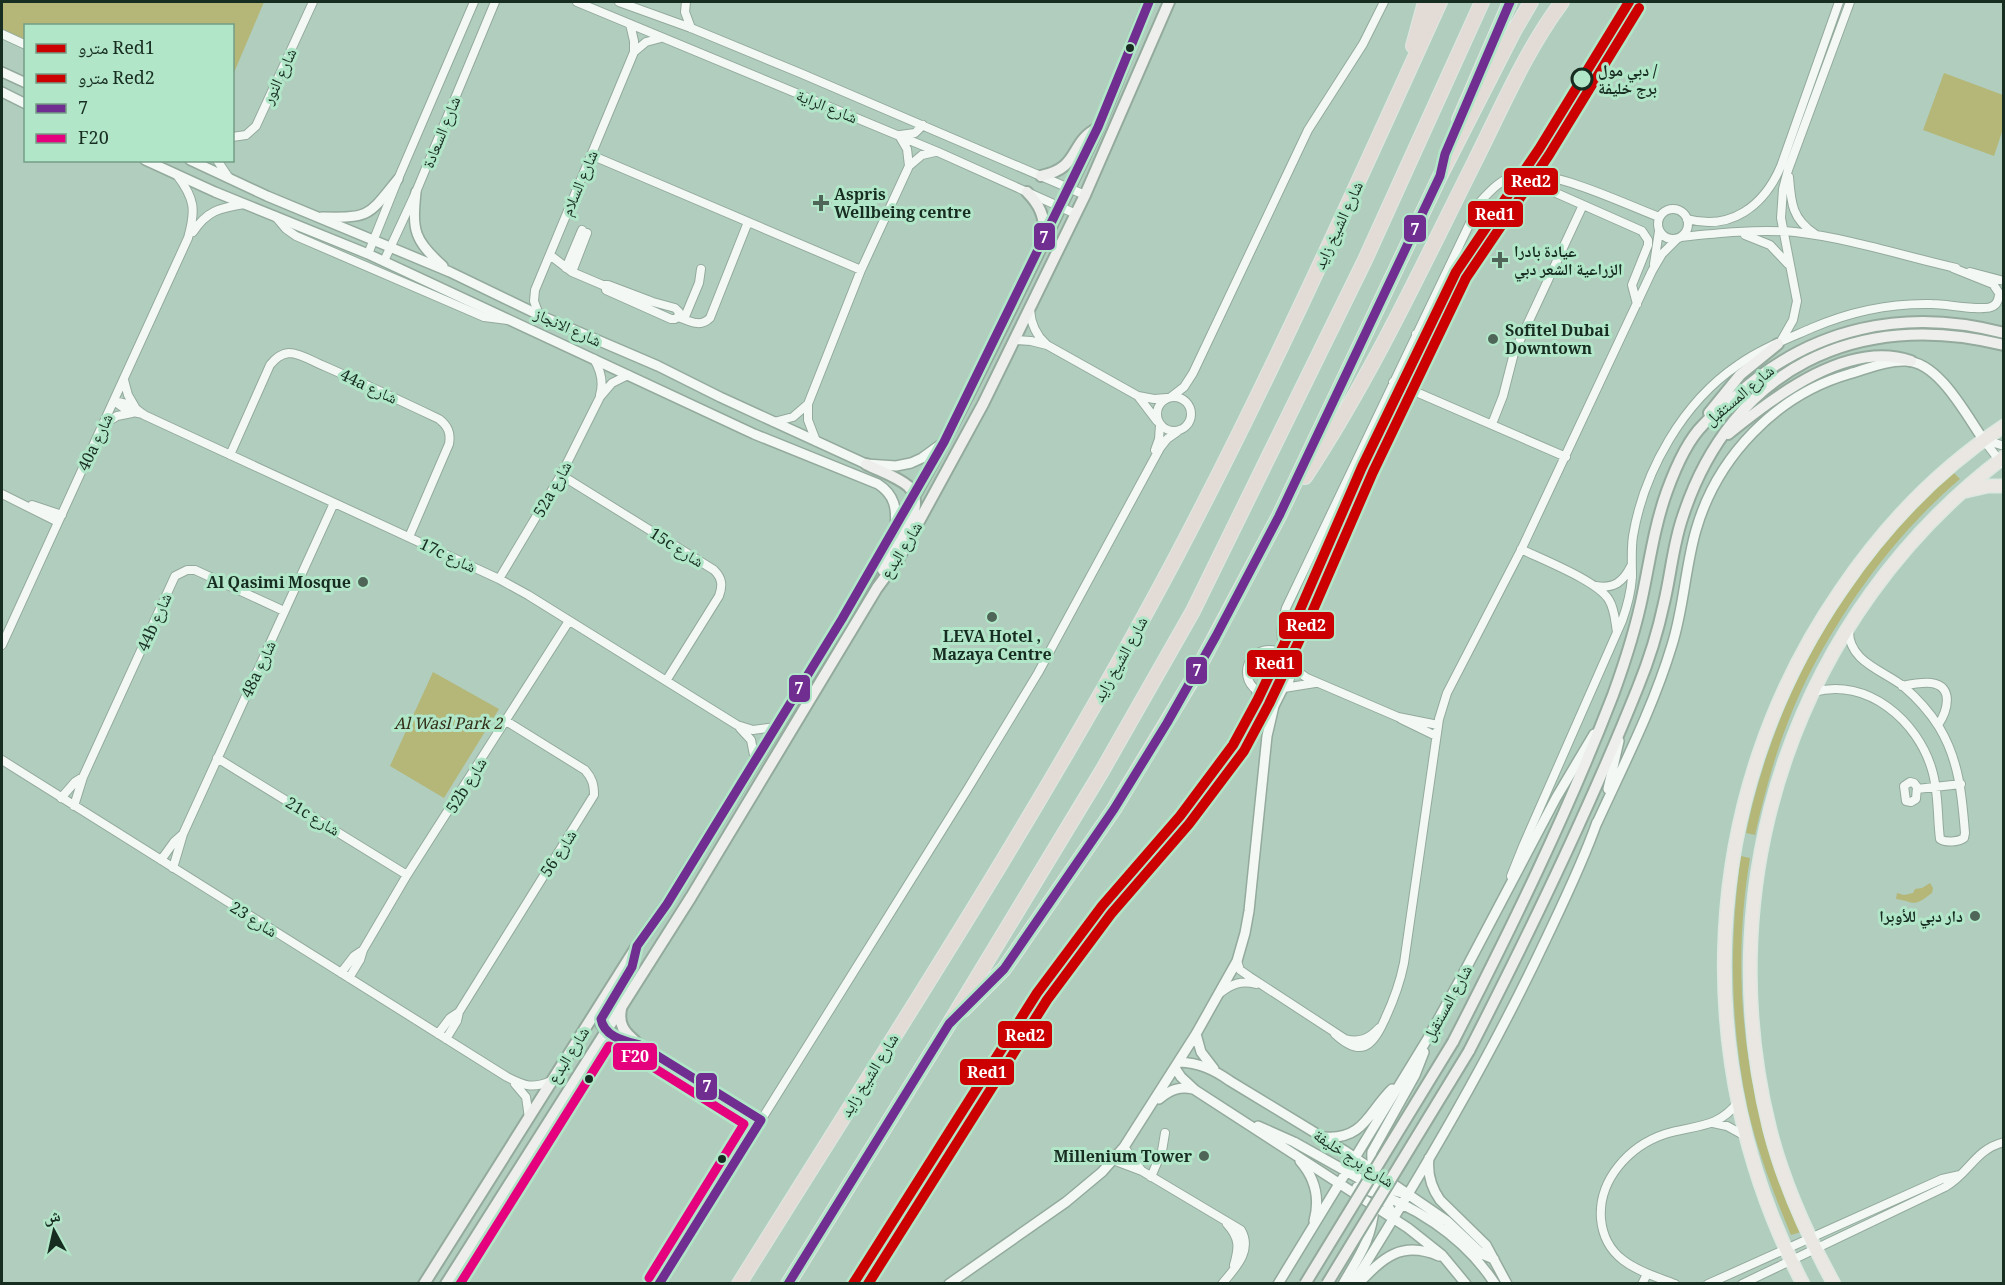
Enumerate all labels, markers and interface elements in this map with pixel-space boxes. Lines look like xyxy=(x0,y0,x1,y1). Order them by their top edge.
legend xyxy=(24,24,234,162)
text: مترو Red1 xyxy=(78,35,155,65)
unlabelled marker xyxy=(1124,42,1136,54)
street label: شارع النور xyxy=(256,44,306,111)
place label: دبي مول / برج خليفة xyxy=(1598,59,1658,104)
text: مترو Red2 xyxy=(78,65,155,95)
marker: دبي مول / برج خليفة xyxy=(1571,68,1593,90)
street label: شارع الراية xyxy=(791,84,861,133)
street label: شارع السعادة xyxy=(417,93,470,173)
text: 7 xyxy=(78,95,88,125)
text: F20 xyxy=(78,125,109,155)
street label: شارع السلام xyxy=(555,147,607,221)
line badge: Red2 xyxy=(1503,167,1559,196)
text: Red2 xyxy=(1511,170,1551,197)
street label: شارع الشيخ زايد xyxy=(1308,177,1373,275)
place label: Aspris Wellbeing centre xyxy=(834,183,971,228)
marker: Aspris Wellbeing centre xyxy=(812,194,830,212)
line badge: Red1 xyxy=(1467,200,1524,228)
text: Red1 xyxy=(1475,203,1515,230)
line badge: 7 xyxy=(1403,214,1427,243)
text: 7 xyxy=(1411,218,1420,245)
line badge: 7 xyxy=(1033,222,1056,251)
text: 7 xyxy=(1040,226,1049,253)
place label: عيادة بادرا الزراعية الشعر دبي xyxy=(1514,240,1623,285)
marker: عيادة بادرا الزراعية الشعر دبي xyxy=(1491,251,1509,269)
street label: شارع الانجاز xyxy=(528,302,605,356)
place label: Sofitel Dubai Downtown xyxy=(1505,319,1610,364)
marker: Sofitel Dubai Downtown xyxy=(1486,332,1500,346)
street label: شارع المستقبل xyxy=(1700,359,1782,434)
street label: 44a شارع xyxy=(335,363,401,413)
street label: 40a شارع xyxy=(72,410,122,476)
street label: 52a شارع xyxy=(528,457,581,523)
street label: شارع البدع xyxy=(875,517,931,585)
street label: 15c شارع xyxy=(643,522,708,576)
street label: 17c شارع xyxy=(414,532,480,582)
place label: Al Qasimi Mosque xyxy=(206,571,351,598)
marker: Al Qasimi Mosque xyxy=(356,575,370,589)
street label: 44b شارع xyxy=(131,589,181,657)
marker: LEVA Hotel , Mazaya Centre xyxy=(985,610,999,624)
line badge: Red2 xyxy=(1278,611,1335,640)
street label: شارع الشيخ زايد xyxy=(1087,612,1157,708)
text: Red2 xyxy=(1286,614,1326,641)
place label: LEVA Hotel , Mazaya Centre xyxy=(932,625,1052,670)
street label: 48a شارع xyxy=(235,637,285,703)
line badge: Red1 xyxy=(1246,649,1303,678)
text: Red1 xyxy=(1255,652,1295,679)
line badge: 7 xyxy=(1185,656,1208,685)
text: 7 xyxy=(1193,659,1202,686)
line badge: 7 xyxy=(788,674,811,703)
text: 7 xyxy=(795,677,804,704)
park label: Al Wasl Park 2 xyxy=(394,712,504,739)
street label: 52b شارع xyxy=(440,753,496,820)
street label: 21c شارع xyxy=(279,791,344,845)
street label: شارع 56 xyxy=(535,825,586,883)
street label: شارع 23 xyxy=(224,896,282,946)
place label: دار دبي للأوبرا xyxy=(1879,905,1963,932)
marker: دار دبي للأوبرا xyxy=(1968,909,1982,923)
street label: شارع المستقبل xyxy=(1417,961,1481,1048)
line badge: Red2 xyxy=(997,1020,1053,1049)
street label: شارع البدع xyxy=(542,1022,598,1090)
text: Red2 xyxy=(1005,1024,1045,1051)
street label: شارع الشيخ زايد xyxy=(835,1029,908,1124)
line badge: F20 xyxy=(612,1042,658,1071)
text: F20 xyxy=(621,1045,649,1072)
line badge: Red1 xyxy=(959,1058,1015,1086)
text: Red1 xyxy=(967,1061,1007,1088)
line badge: 7 xyxy=(695,1072,718,1101)
unlabelled marker xyxy=(583,1073,595,1085)
text: 7 xyxy=(703,1075,712,1102)
street label: شارع برج خليفة xyxy=(1307,1124,1398,1196)
place label: Millenium Tower xyxy=(1054,1145,1193,1172)
marker: Millenium Tower xyxy=(1197,1149,1211,1163)
unlabelled marker xyxy=(716,1153,728,1165)
north arrow xyxy=(24,1201,84,1261)
text: ش xyxy=(42,1204,63,1233)

